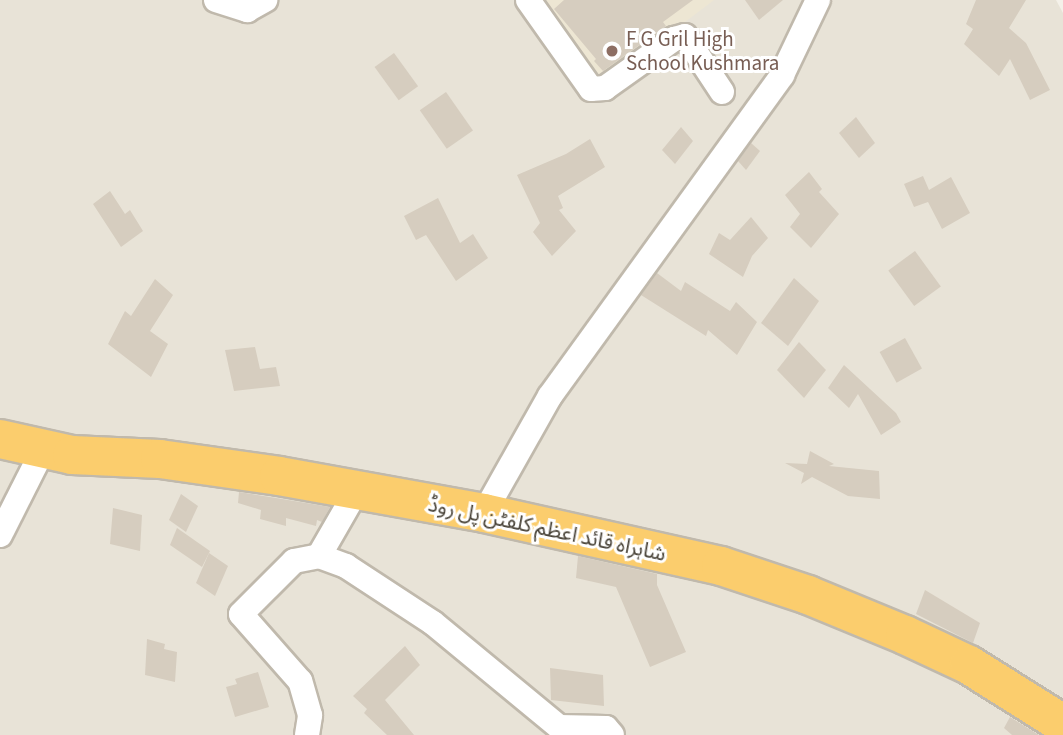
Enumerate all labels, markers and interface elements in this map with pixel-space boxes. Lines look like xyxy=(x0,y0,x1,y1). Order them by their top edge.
place label: F G Gril High School Kushmara xyxy=(626,26,779,76)
marker: F G Gril High School Kushmara xyxy=(604,43,620,59)
street label: شاہراہ قائد اعظم کلفٹن پل روڈ xyxy=(426,491,668,567)

